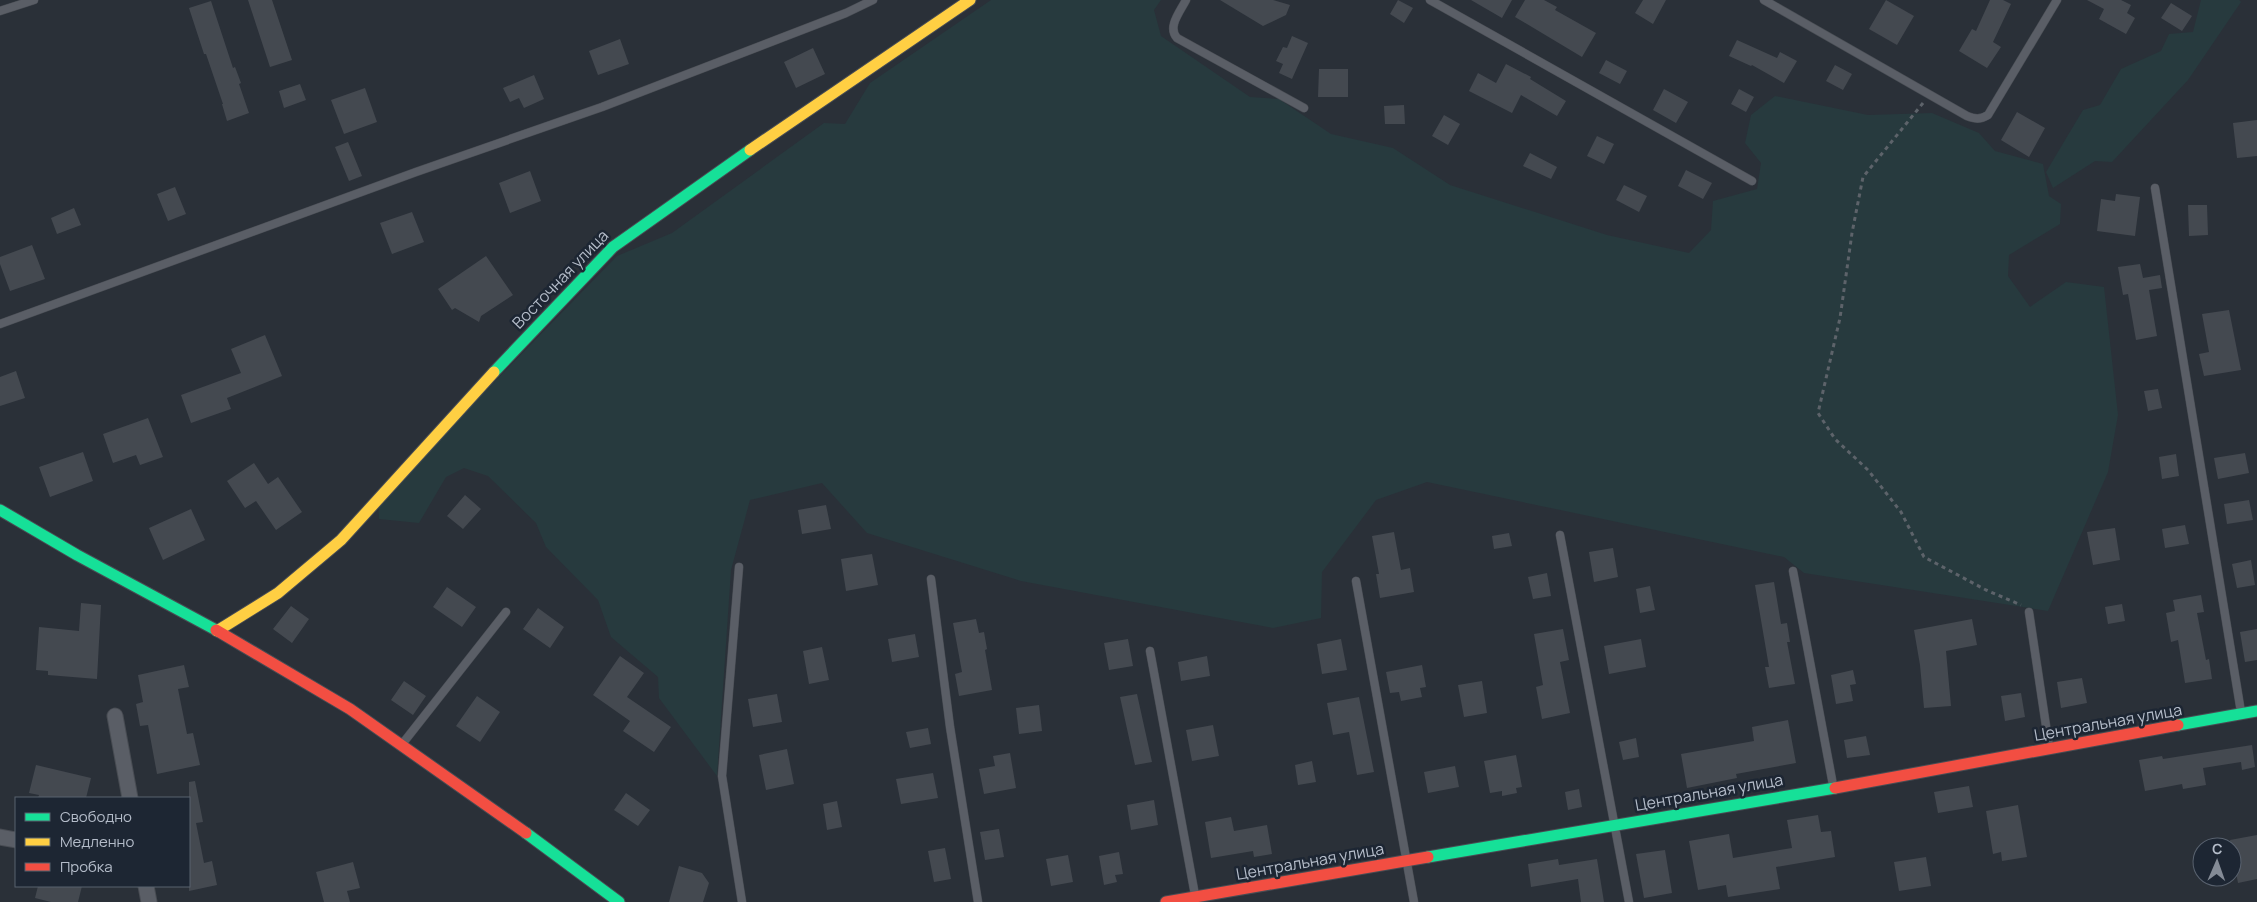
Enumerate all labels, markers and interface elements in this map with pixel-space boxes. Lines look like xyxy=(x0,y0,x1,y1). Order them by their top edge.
street label: Восточная улица xyxy=(507,225,613,333)
street label: Центральная улица xyxy=(2032,698,2184,746)
street label: Центральная улица xyxy=(1633,768,1785,816)
legend xyxy=(15,797,190,887)
text: Свободно xyxy=(60,806,132,827)
text: Медленно xyxy=(60,831,134,852)
street label: Центральная улица xyxy=(1234,837,1386,885)
north arrow xyxy=(2192,837,2242,887)
text: С xyxy=(2212,839,2223,858)
text: Пробка xyxy=(60,856,113,877)

